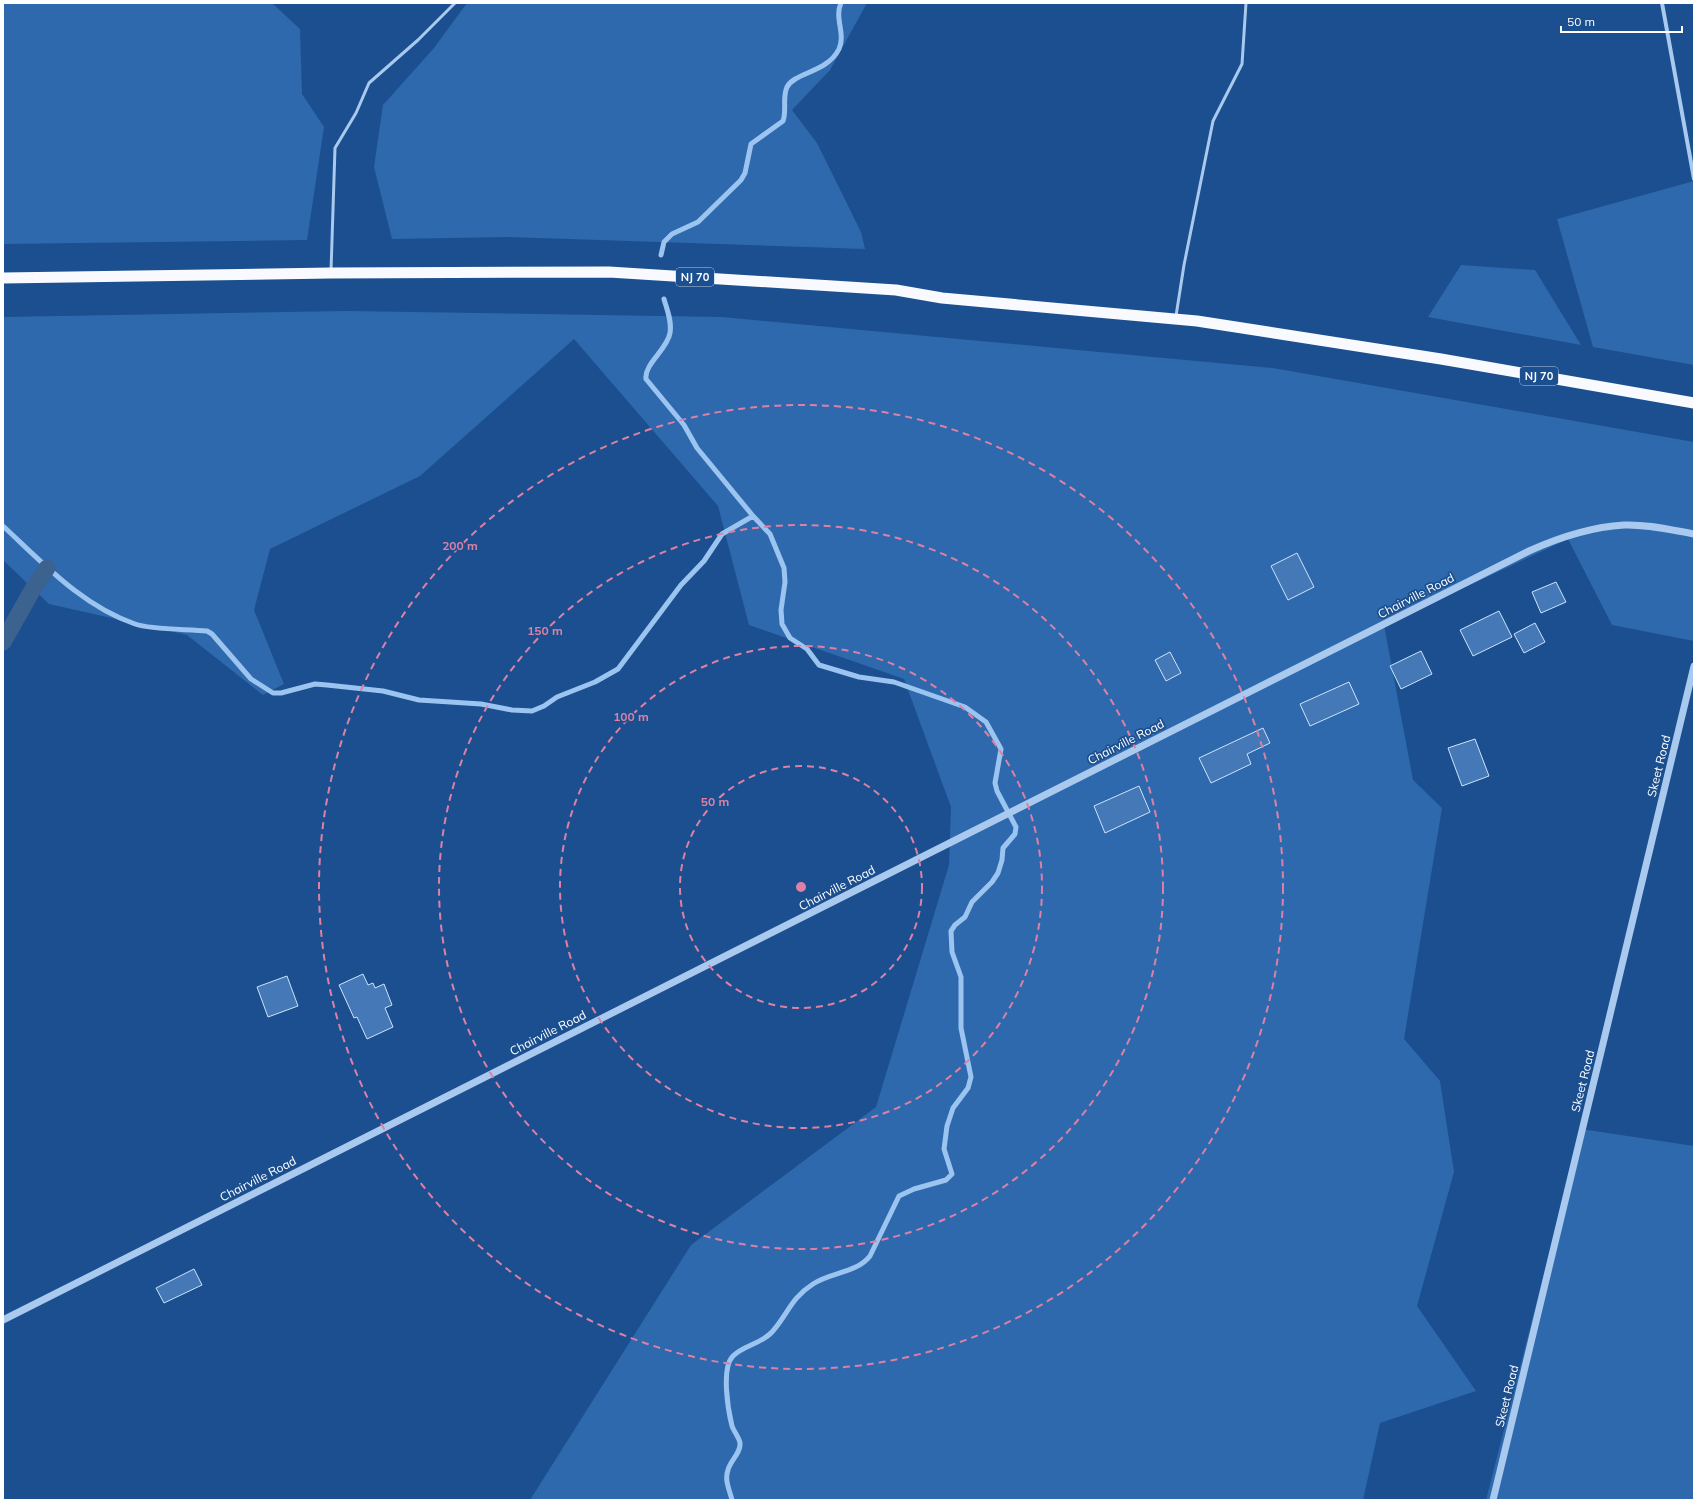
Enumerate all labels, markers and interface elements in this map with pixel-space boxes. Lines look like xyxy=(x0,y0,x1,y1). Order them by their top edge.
scale bar xyxy=(1561,8,1682,34)
text: 50 m xyxy=(1567,14,1595,29)
road number: NJ 70 xyxy=(676,268,714,286)
road number: NJ 70 xyxy=(1520,367,1558,385)
text: 200 m xyxy=(442,538,478,553)
street label: Chairville Road xyxy=(1375,570,1457,621)
text: 150 m xyxy=(527,623,563,638)
text: 100 m xyxy=(613,709,649,724)
street label: Chairville Road xyxy=(1085,716,1167,767)
street label: Skeet Road xyxy=(1644,733,1673,798)
text: 50 m xyxy=(701,794,729,809)
street label: Chairville Road xyxy=(796,862,878,913)
centre of rings xyxy=(794,880,808,894)
street label: Chairville Road xyxy=(507,1007,589,1058)
street label: Skeet Road xyxy=(1568,1048,1597,1113)
street label: Chairville Road xyxy=(217,1153,299,1204)
street label: Skeet Road xyxy=(1492,1363,1521,1428)

